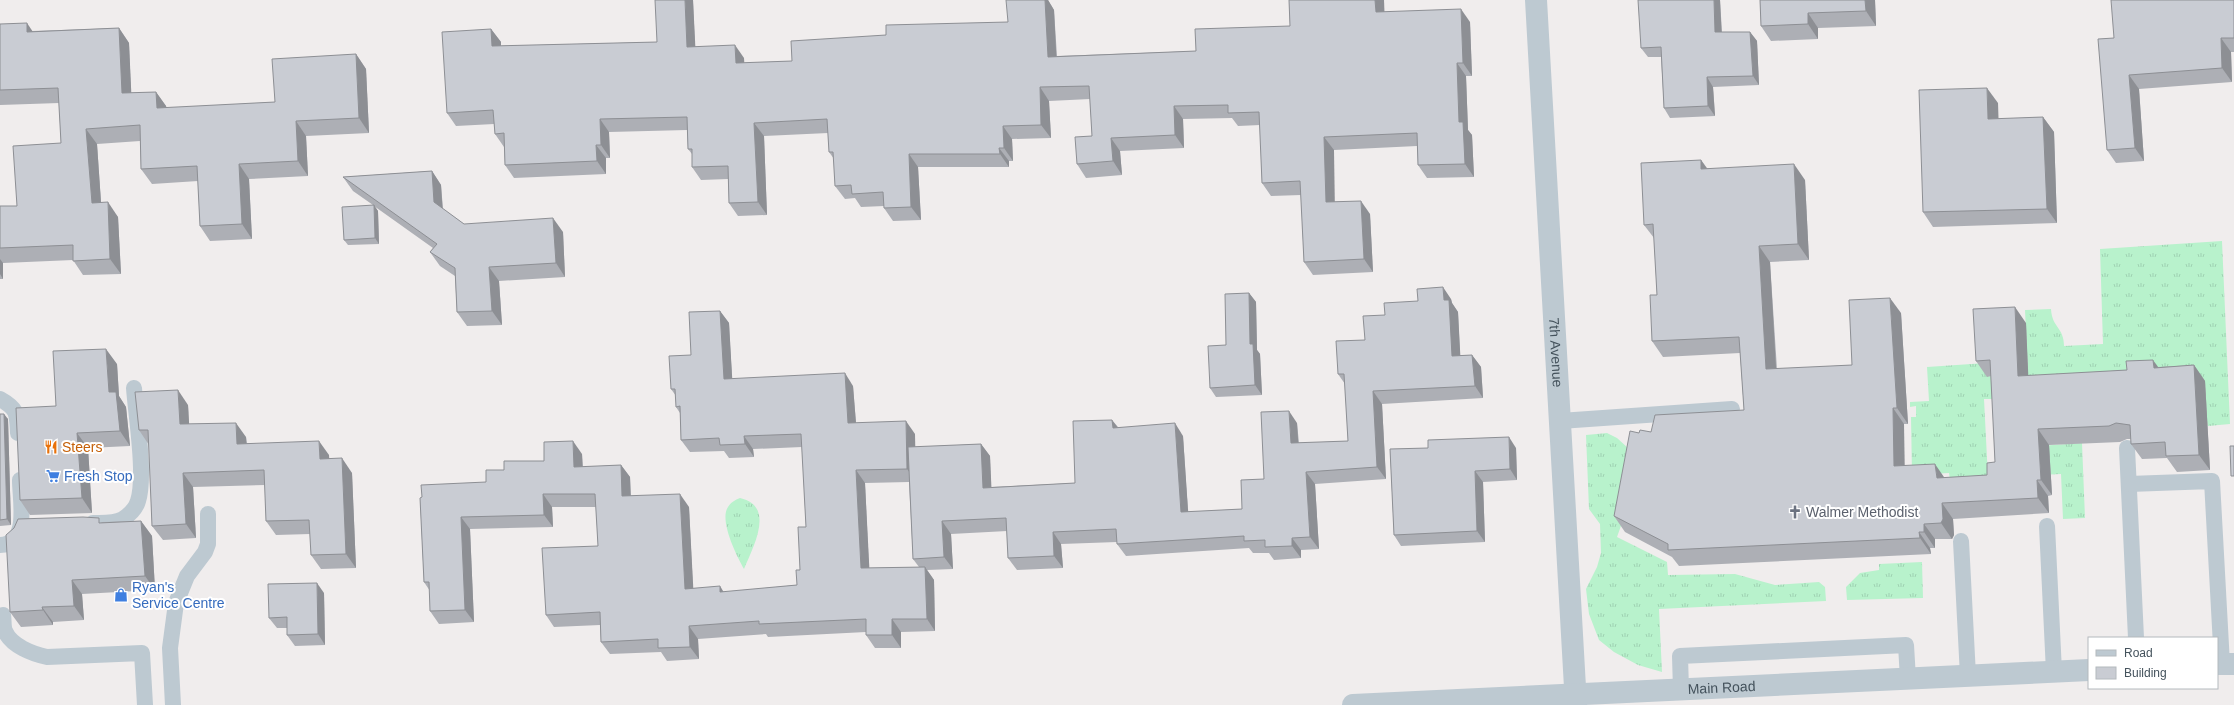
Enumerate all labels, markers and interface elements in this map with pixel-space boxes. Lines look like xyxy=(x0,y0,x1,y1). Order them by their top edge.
street label: 7th Avenue xyxy=(1546,317,1566,388)
restaurant icon: Steers xyxy=(43,439,59,455)
place label: Steers xyxy=(62,439,102,455)
supermarket icon: Fresh Stop xyxy=(45,468,61,484)
place label: Fresh Stop xyxy=(64,468,133,484)
church icon: Walmer Methodist xyxy=(1787,504,1803,520)
place label: Walmer Methodist xyxy=(1806,504,1918,520)
place label: Ryan's Service Centre xyxy=(132,579,225,611)
shop icon: Ryan's Service Centre xyxy=(113,587,129,603)
legend xyxy=(2088,637,2218,689)
text: Road xyxy=(2124,646,2153,660)
text: Building xyxy=(2124,666,2167,680)
street label: Main Road xyxy=(1687,678,1756,697)

